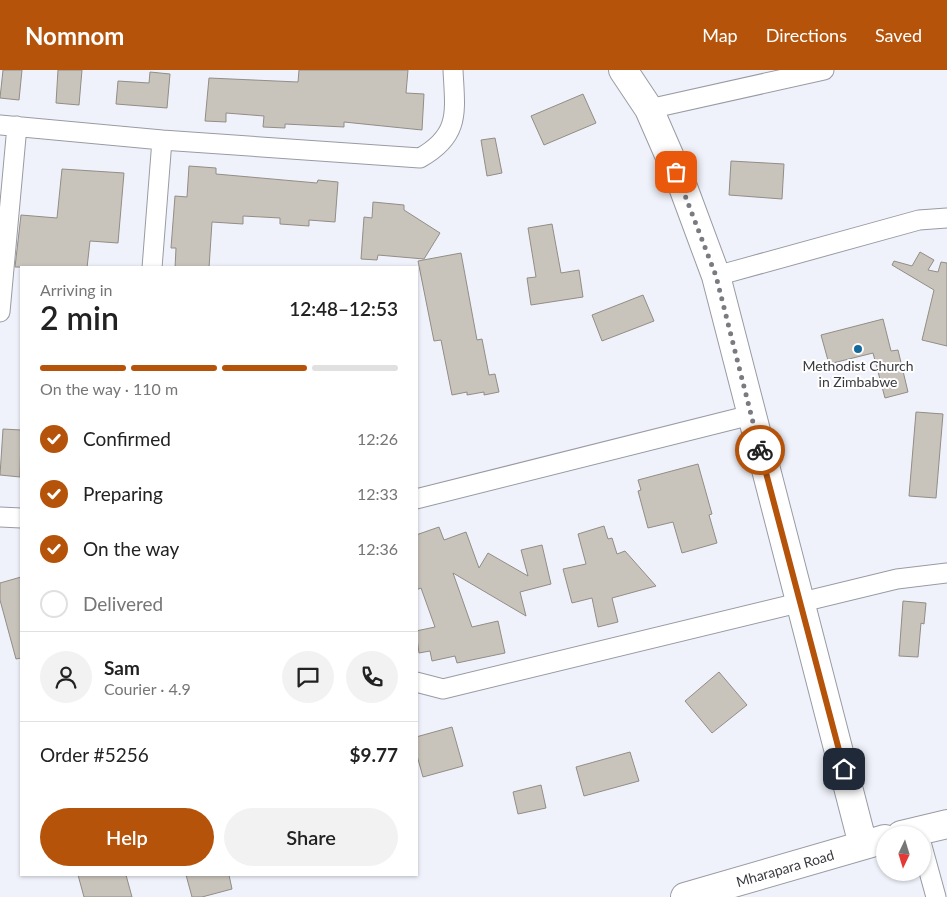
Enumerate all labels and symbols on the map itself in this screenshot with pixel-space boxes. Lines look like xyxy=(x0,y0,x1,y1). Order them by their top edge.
pin xyxy=(655,151,697,193)
marker: Methodist Church in Zimbabwe xyxy=(852,343,864,355)
place label: Methodist Church in Zimbabwe xyxy=(802,357,914,390)
courier xyxy=(735,425,785,475)
pin xyxy=(823,748,865,790)
north arrow xyxy=(876,826,931,881)
street label: Mharapara Road xyxy=(734,846,836,890)

